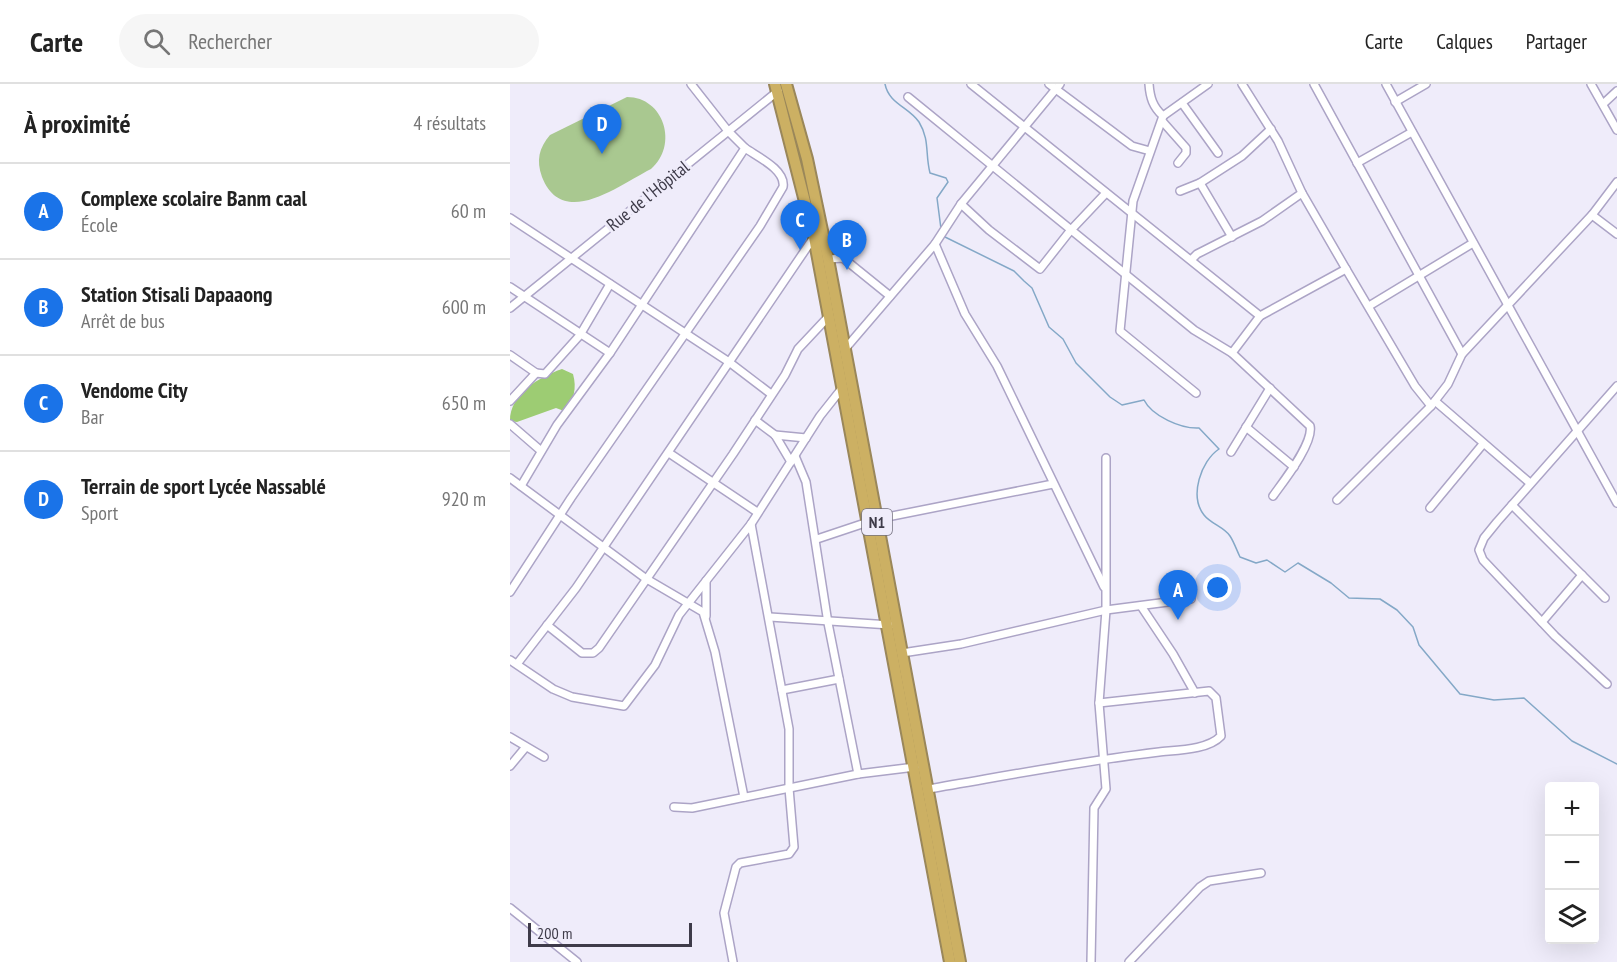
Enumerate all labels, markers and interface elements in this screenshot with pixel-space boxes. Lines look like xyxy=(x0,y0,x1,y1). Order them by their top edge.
search box xyxy=(119,14,539,68)
text: Carte xyxy=(30,23,83,60)
icon: search xyxy=(140,25,173,58)
text: Rechercher xyxy=(188,27,272,55)
text: Carte xyxy=(1365,28,1403,55)
text: Calques xyxy=(1436,28,1493,55)
text: Partager xyxy=(1526,28,1587,55)
pin: D xyxy=(582,104,622,154)
text: À proximité xyxy=(24,107,131,140)
text: 4 résultats xyxy=(413,110,486,136)
street label: Rue de l'Hôpital xyxy=(602,155,694,236)
text: Complexe scolaire Banm caal xyxy=(81,184,307,212)
text: A xyxy=(38,198,49,224)
text: 60 m xyxy=(451,198,486,224)
pin: C xyxy=(780,200,820,250)
text: École xyxy=(81,212,118,238)
pin: B xyxy=(828,220,866,270)
text: Station Stisali Dapaaong xyxy=(81,280,273,308)
text: B xyxy=(39,294,48,320)
text: 600 m xyxy=(442,294,486,320)
text: Arrêt de bus xyxy=(81,308,165,334)
text: Vendome City xyxy=(81,376,188,404)
text: C xyxy=(39,390,48,416)
text: 650 m xyxy=(442,390,486,416)
text: Bar xyxy=(81,404,104,430)
text: Terrain de sport Lycée Nassablé xyxy=(81,472,326,500)
text: D xyxy=(38,486,49,512)
text: 920 m xyxy=(442,486,486,512)
text: Sport xyxy=(81,500,118,526)
road number: N1 xyxy=(862,509,892,535)
pin: A xyxy=(1158,570,1198,620)
your location xyxy=(1203,573,1232,602)
map controls xyxy=(1545,782,1599,944)
button: + xyxy=(1545,782,1599,836)
button: − xyxy=(1545,836,1599,890)
button: layers xyxy=(1545,890,1599,944)
scale bar xyxy=(528,920,692,948)
text: 200 m xyxy=(537,923,572,943)

